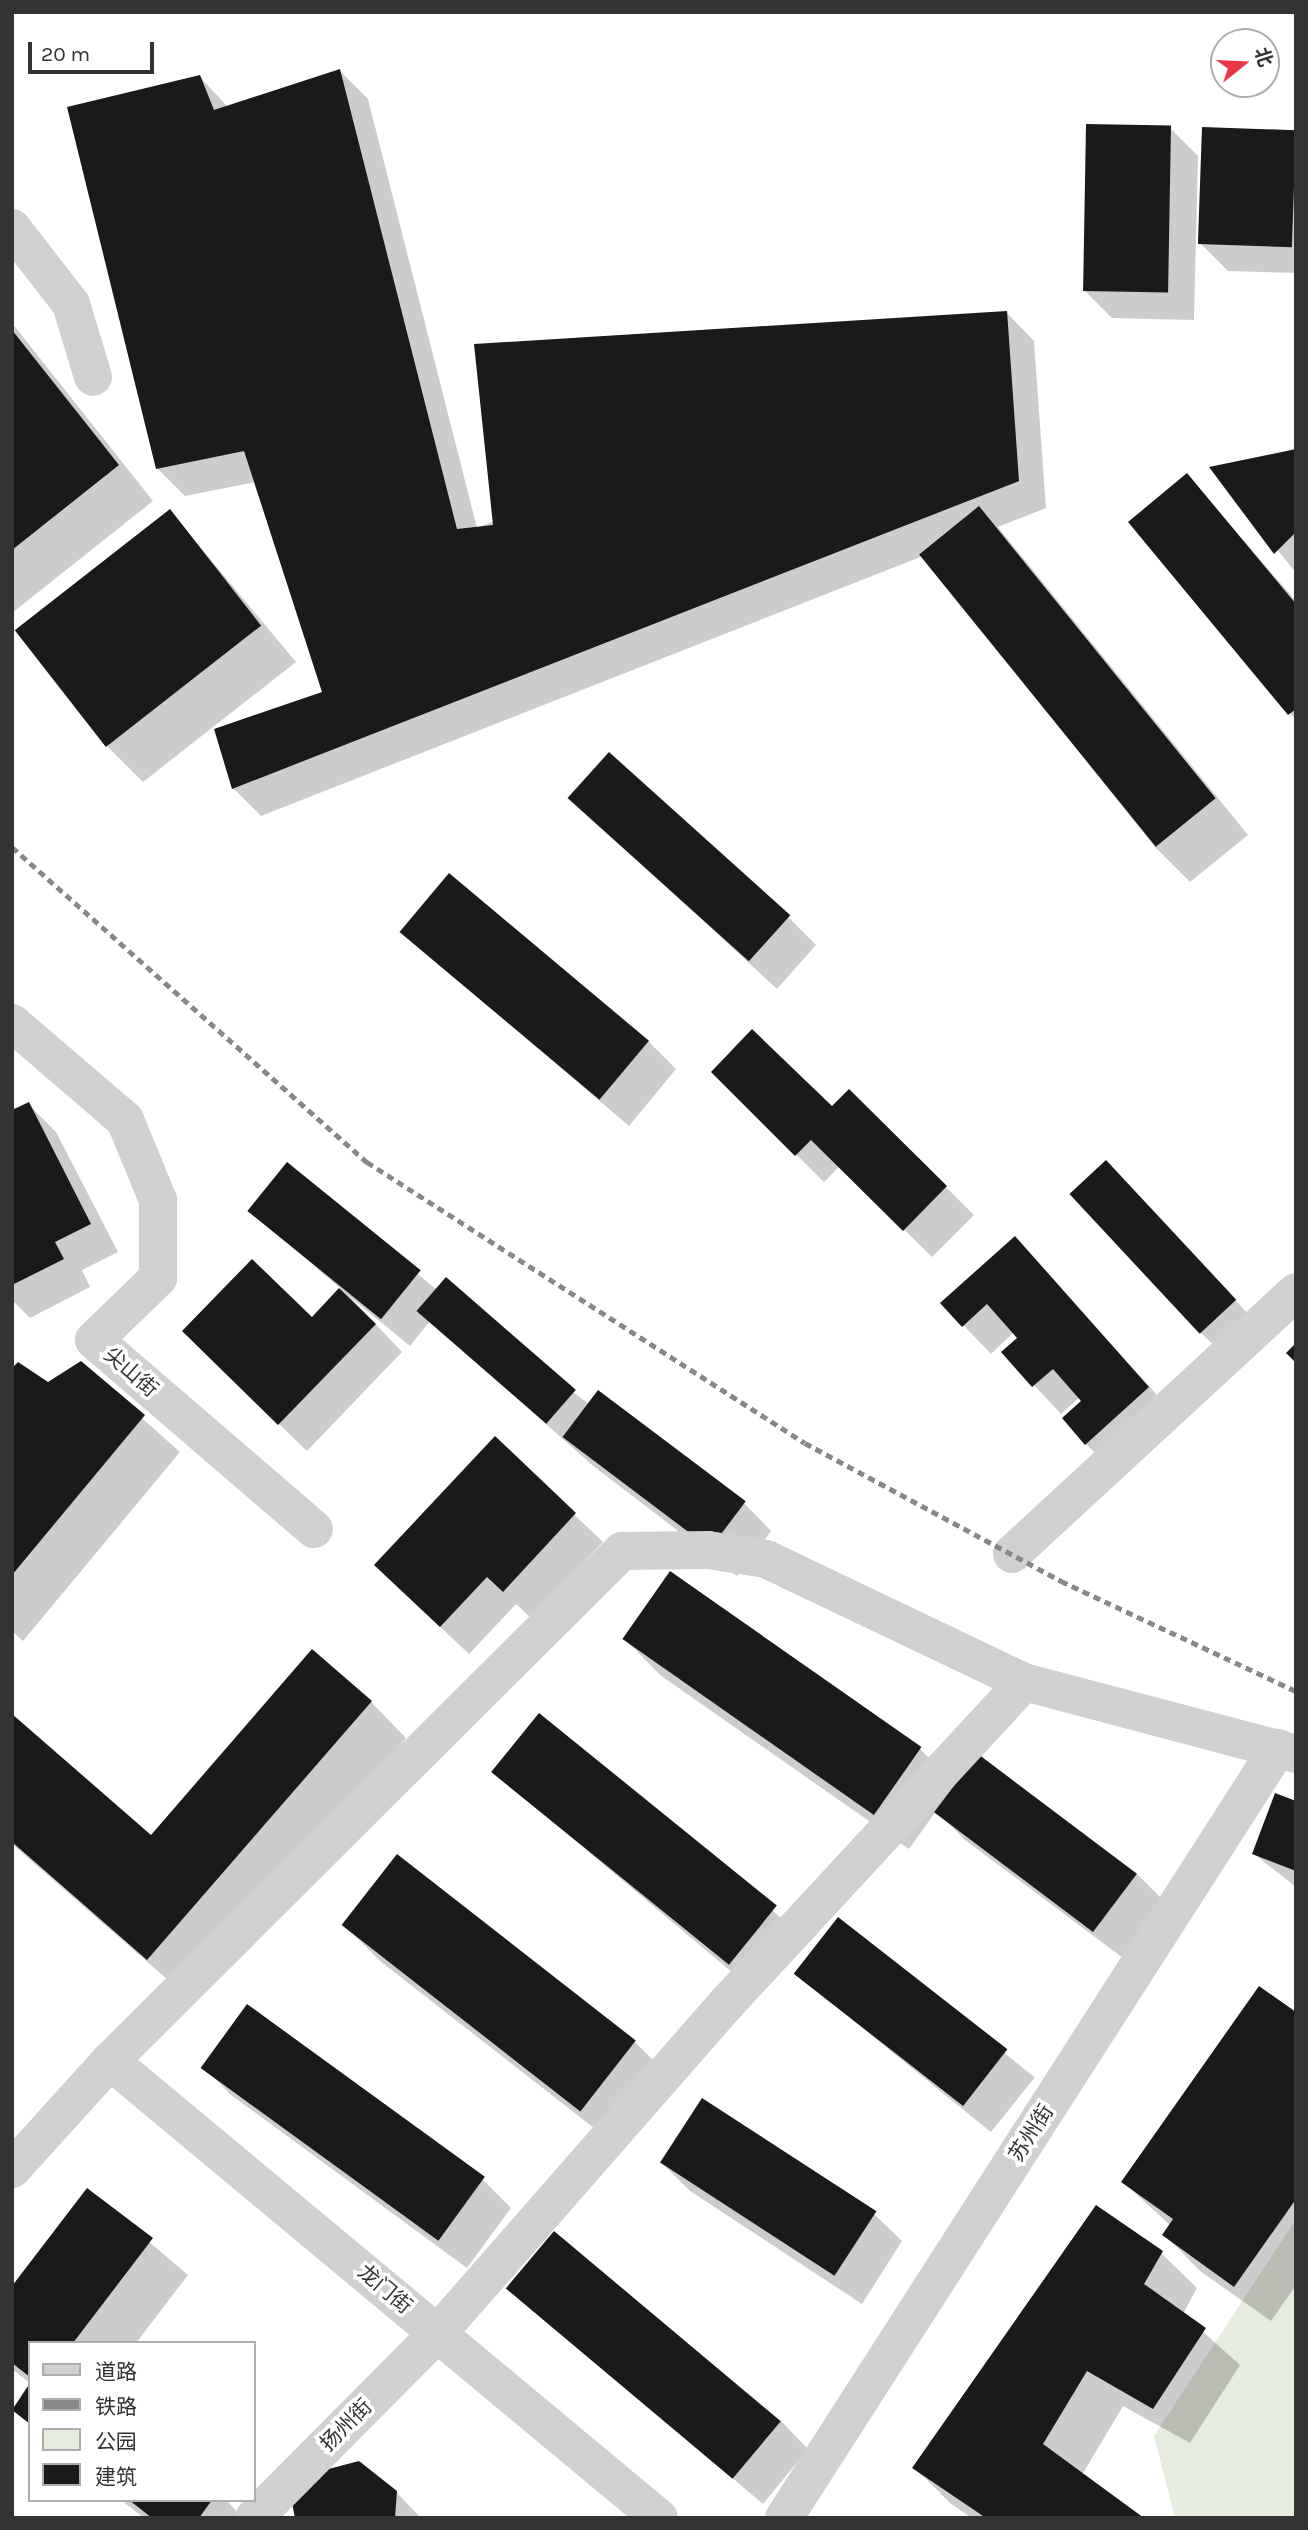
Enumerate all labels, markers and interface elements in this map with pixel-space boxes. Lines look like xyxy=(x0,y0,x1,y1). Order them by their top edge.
scale bar xyxy=(32,28,158,72)
north arrow xyxy=(1210,28,1280,98)
text: 20 m xyxy=(41,42,90,66)
text: 北 xyxy=(1250,45,1276,70)
street label: 尖山街 xyxy=(99,1342,163,1402)
street label: 苏州街 xyxy=(1003,2100,1059,2166)
street label: 龙门街 xyxy=(353,2259,417,2319)
legend xyxy=(28,2341,256,2502)
text: 道路 xyxy=(95,2360,137,2384)
street label: 扬州街 xyxy=(315,2394,377,2456)
text: 铁路 xyxy=(95,2395,137,2419)
text: 公园 xyxy=(95,2430,137,2454)
text: 建筑 xyxy=(95,2465,137,2489)

